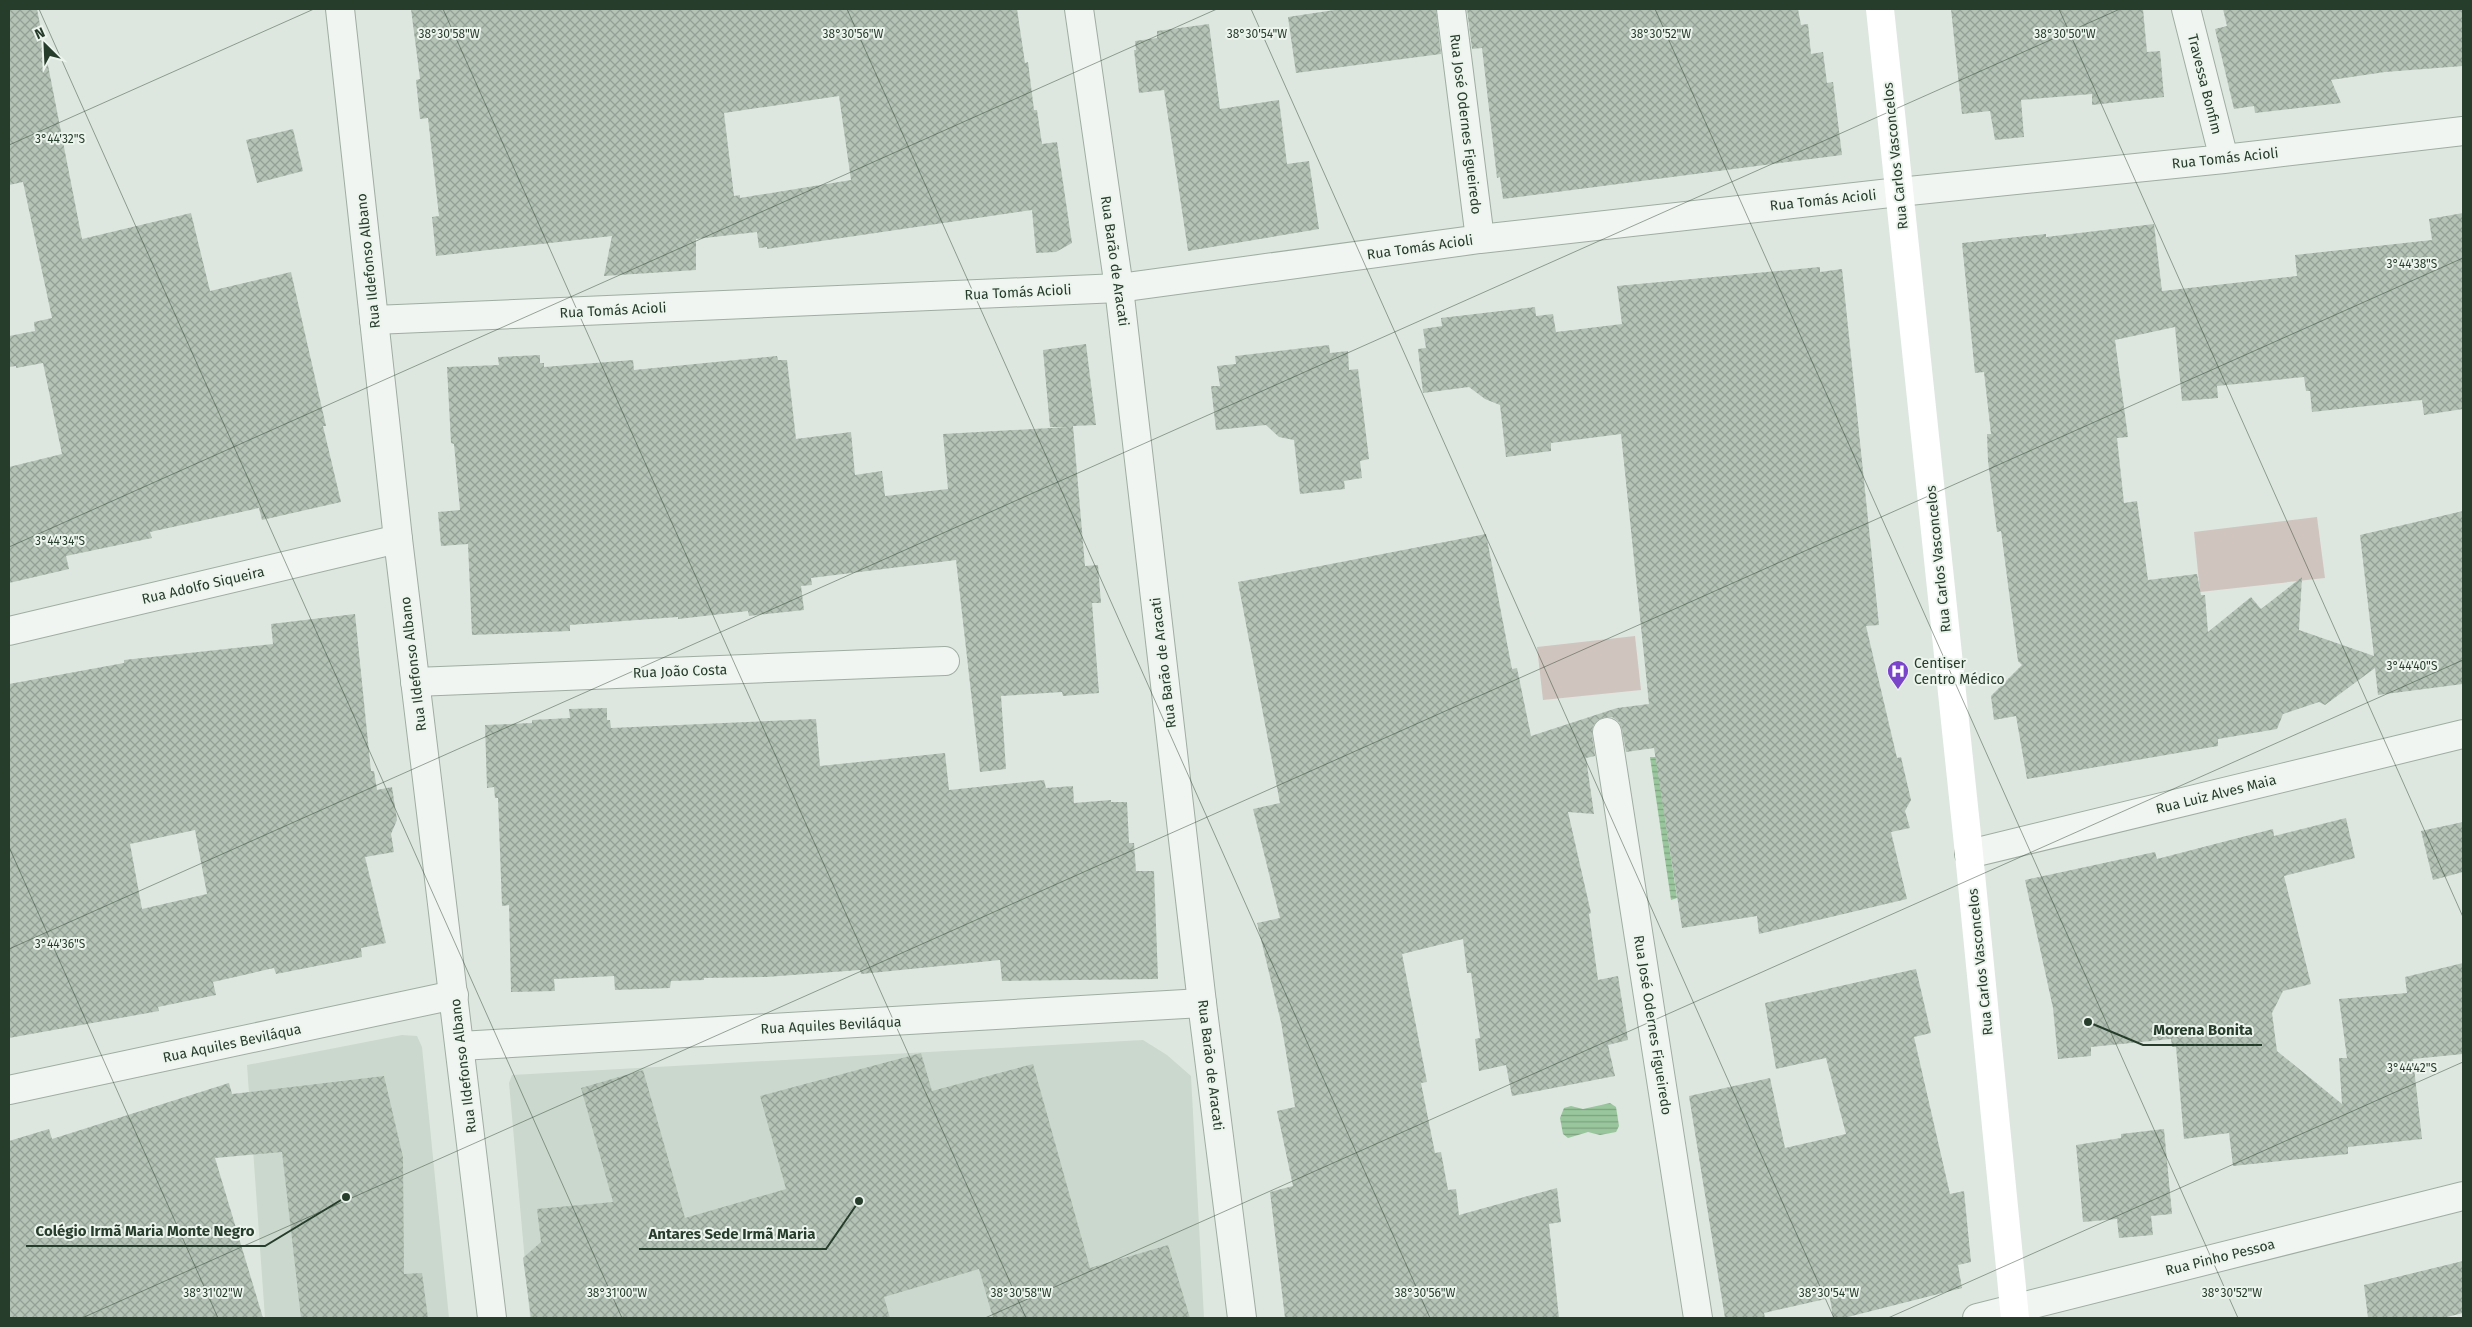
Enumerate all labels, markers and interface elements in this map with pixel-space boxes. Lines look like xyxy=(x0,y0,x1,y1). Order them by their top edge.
north arrow xyxy=(20,20,70,70)
text: N xyxy=(32,24,48,43)
text: 38°30'58"W xyxy=(418,27,480,41)
text: 38°30'56"W xyxy=(823,27,884,41)
text: 38°30'54"W xyxy=(1227,27,1287,41)
text: 38°30'52"W xyxy=(1631,27,1691,41)
text: 38°30'50"W xyxy=(2034,27,2096,41)
street label: Travessa Bonfim xyxy=(2184,32,2225,136)
street label: Rua José Odernes Figueiredo xyxy=(1446,33,1485,215)
street label: Rua Carlos Vasconcelos xyxy=(1879,81,1912,230)
text: 3°44'32"S xyxy=(35,132,86,146)
street label: Rua Tomás Acioli xyxy=(2171,144,2279,173)
street label: Rua Tomás Acioli xyxy=(1769,186,1877,215)
street label: Rua Ildefonso Albano xyxy=(353,193,384,329)
street label: Rua Barão de Aracati xyxy=(1097,195,1132,328)
street label: Rua Tomás Acioli xyxy=(1366,232,1474,263)
text: 3°44'38"S xyxy=(2387,257,2438,271)
street label: Rua Tomás Acioli xyxy=(964,281,1072,304)
street label: Rua Tomás Acioli xyxy=(559,299,667,322)
street label: Rua Carlos Vasconcelos xyxy=(1922,484,1955,633)
text: 3°44'34"S xyxy=(35,534,86,548)
street label: Rua Adolfo Siqueira xyxy=(140,563,266,608)
street label: Rua Ildefonso Albano xyxy=(397,596,430,732)
street label: Rua Barão de Aracati xyxy=(1147,596,1180,729)
place label: Centiser Centro Médico xyxy=(1914,655,2005,688)
hospital icon: Centiser Centro Médico xyxy=(1886,659,1910,690)
text: 3°44'40"S xyxy=(2387,659,2438,673)
street label: Rua João Costa xyxy=(632,661,728,682)
street label: Rua Luiz Alves Maia xyxy=(2154,771,2278,818)
street label: Rua Carlos Vasconcelos xyxy=(1964,887,1997,1036)
street label: Rua José Odernes Figueiredo xyxy=(1630,934,1675,1116)
text: 3°44'36"S xyxy=(35,937,86,951)
street label: Rua Ildefonso Albano xyxy=(447,998,480,1134)
street label: Rua Barão de Aracati xyxy=(1194,999,1227,1132)
street label: Rua Aquiles Beviláqua xyxy=(760,1013,902,1038)
callout: Morena Bonita xyxy=(2143,1015,2262,1045)
street label: Rua Aquiles Beviláqua xyxy=(161,1021,303,1066)
text: Morena Bonita xyxy=(2153,1021,2253,1039)
text: 3°44'42"S xyxy=(2387,1061,2437,1075)
callout: Colégio Irmã Maria Monte Negro xyxy=(26,1216,265,1246)
callout: Antares Sede Irmã Maria xyxy=(639,1219,826,1249)
text: Colégio Irmã Maria Monte Negro xyxy=(36,1222,255,1240)
text: Antares Sede Irmã Maria xyxy=(647,1225,816,1243)
street label: Rua Pinho Pessoa xyxy=(2164,1236,2277,1279)
text: 38°31'02"W xyxy=(183,1286,243,1300)
text: 38°31'00"W xyxy=(587,1286,647,1300)
text: 38°30'58"W xyxy=(990,1286,1052,1300)
text: 38°30'56"W xyxy=(1395,1286,1456,1300)
text: 38°30'54"W xyxy=(1799,1286,1859,1300)
text: 38°30'52"W xyxy=(2202,1286,2262,1300)

